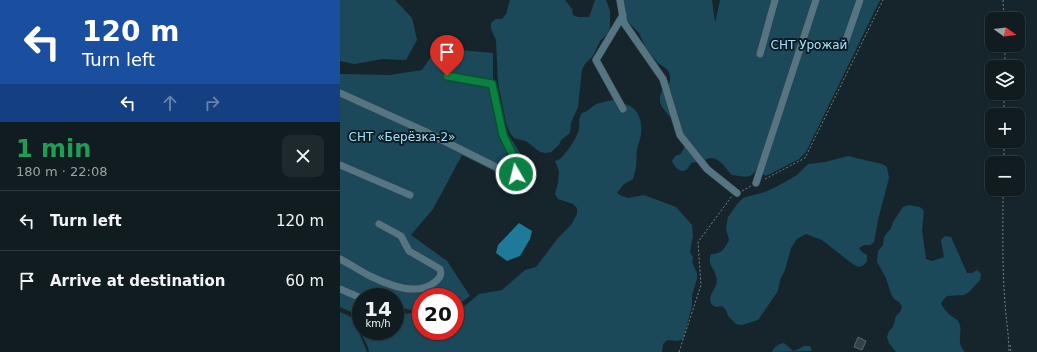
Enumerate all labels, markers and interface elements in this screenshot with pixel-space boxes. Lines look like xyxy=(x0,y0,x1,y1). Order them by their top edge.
north arrow xyxy=(985,12,1025,52)
map controls xyxy=(985,12,1025,196)
text: 120 m xyxy=(82,15,179,48)
icon: left xyxy=(16,16,68,68)
pin xyxy=(430,35,464,76)
park label: СНТ Урожай xyxy=(771,38,847,52)
icon: arrive xyxy=(436,41,458,63)
text: Turn left xyxy=(82,49,155,70)
button: layers xyxy=(985,60,1025,100)
icon: left xyxy=(117,92,139,114)
icon: ahead xyxy=(159,92,181,114)
icon: right xyxy=(201,92,223,114)
button: + xyxy=(985,108,1025,148)
park label: СНТ «Берёзка-2» xyxy=(349,130,455,144)
text: 1 min xyxy=(16,135,91,163)
button: close xyxy=(282,135,324,177)
position arrow xyxy=(495,153,537,195)
button: − xyxy=(985,156,1025,196)
text: 180 m · 22:08 xyxy=(16,164,107,179)
icon: left xyxy=(16,210,38,232)
text: Turn left xyxy=(50,212,122,230)
text: 120 m xyxy=(276,212,324,230)
icon: arrive xyxy=(16,270,38,292)
text: Arrive at destination xyxy=(50,272,225,290)
text: 60 m xyxy=(286,272,324,290)
speed limit sign: 20 xyxy=(412,288,464,340)
text: 14 xyxy=(364,297,392,321)
text: km/h xyxy=(365,318,391,329)

